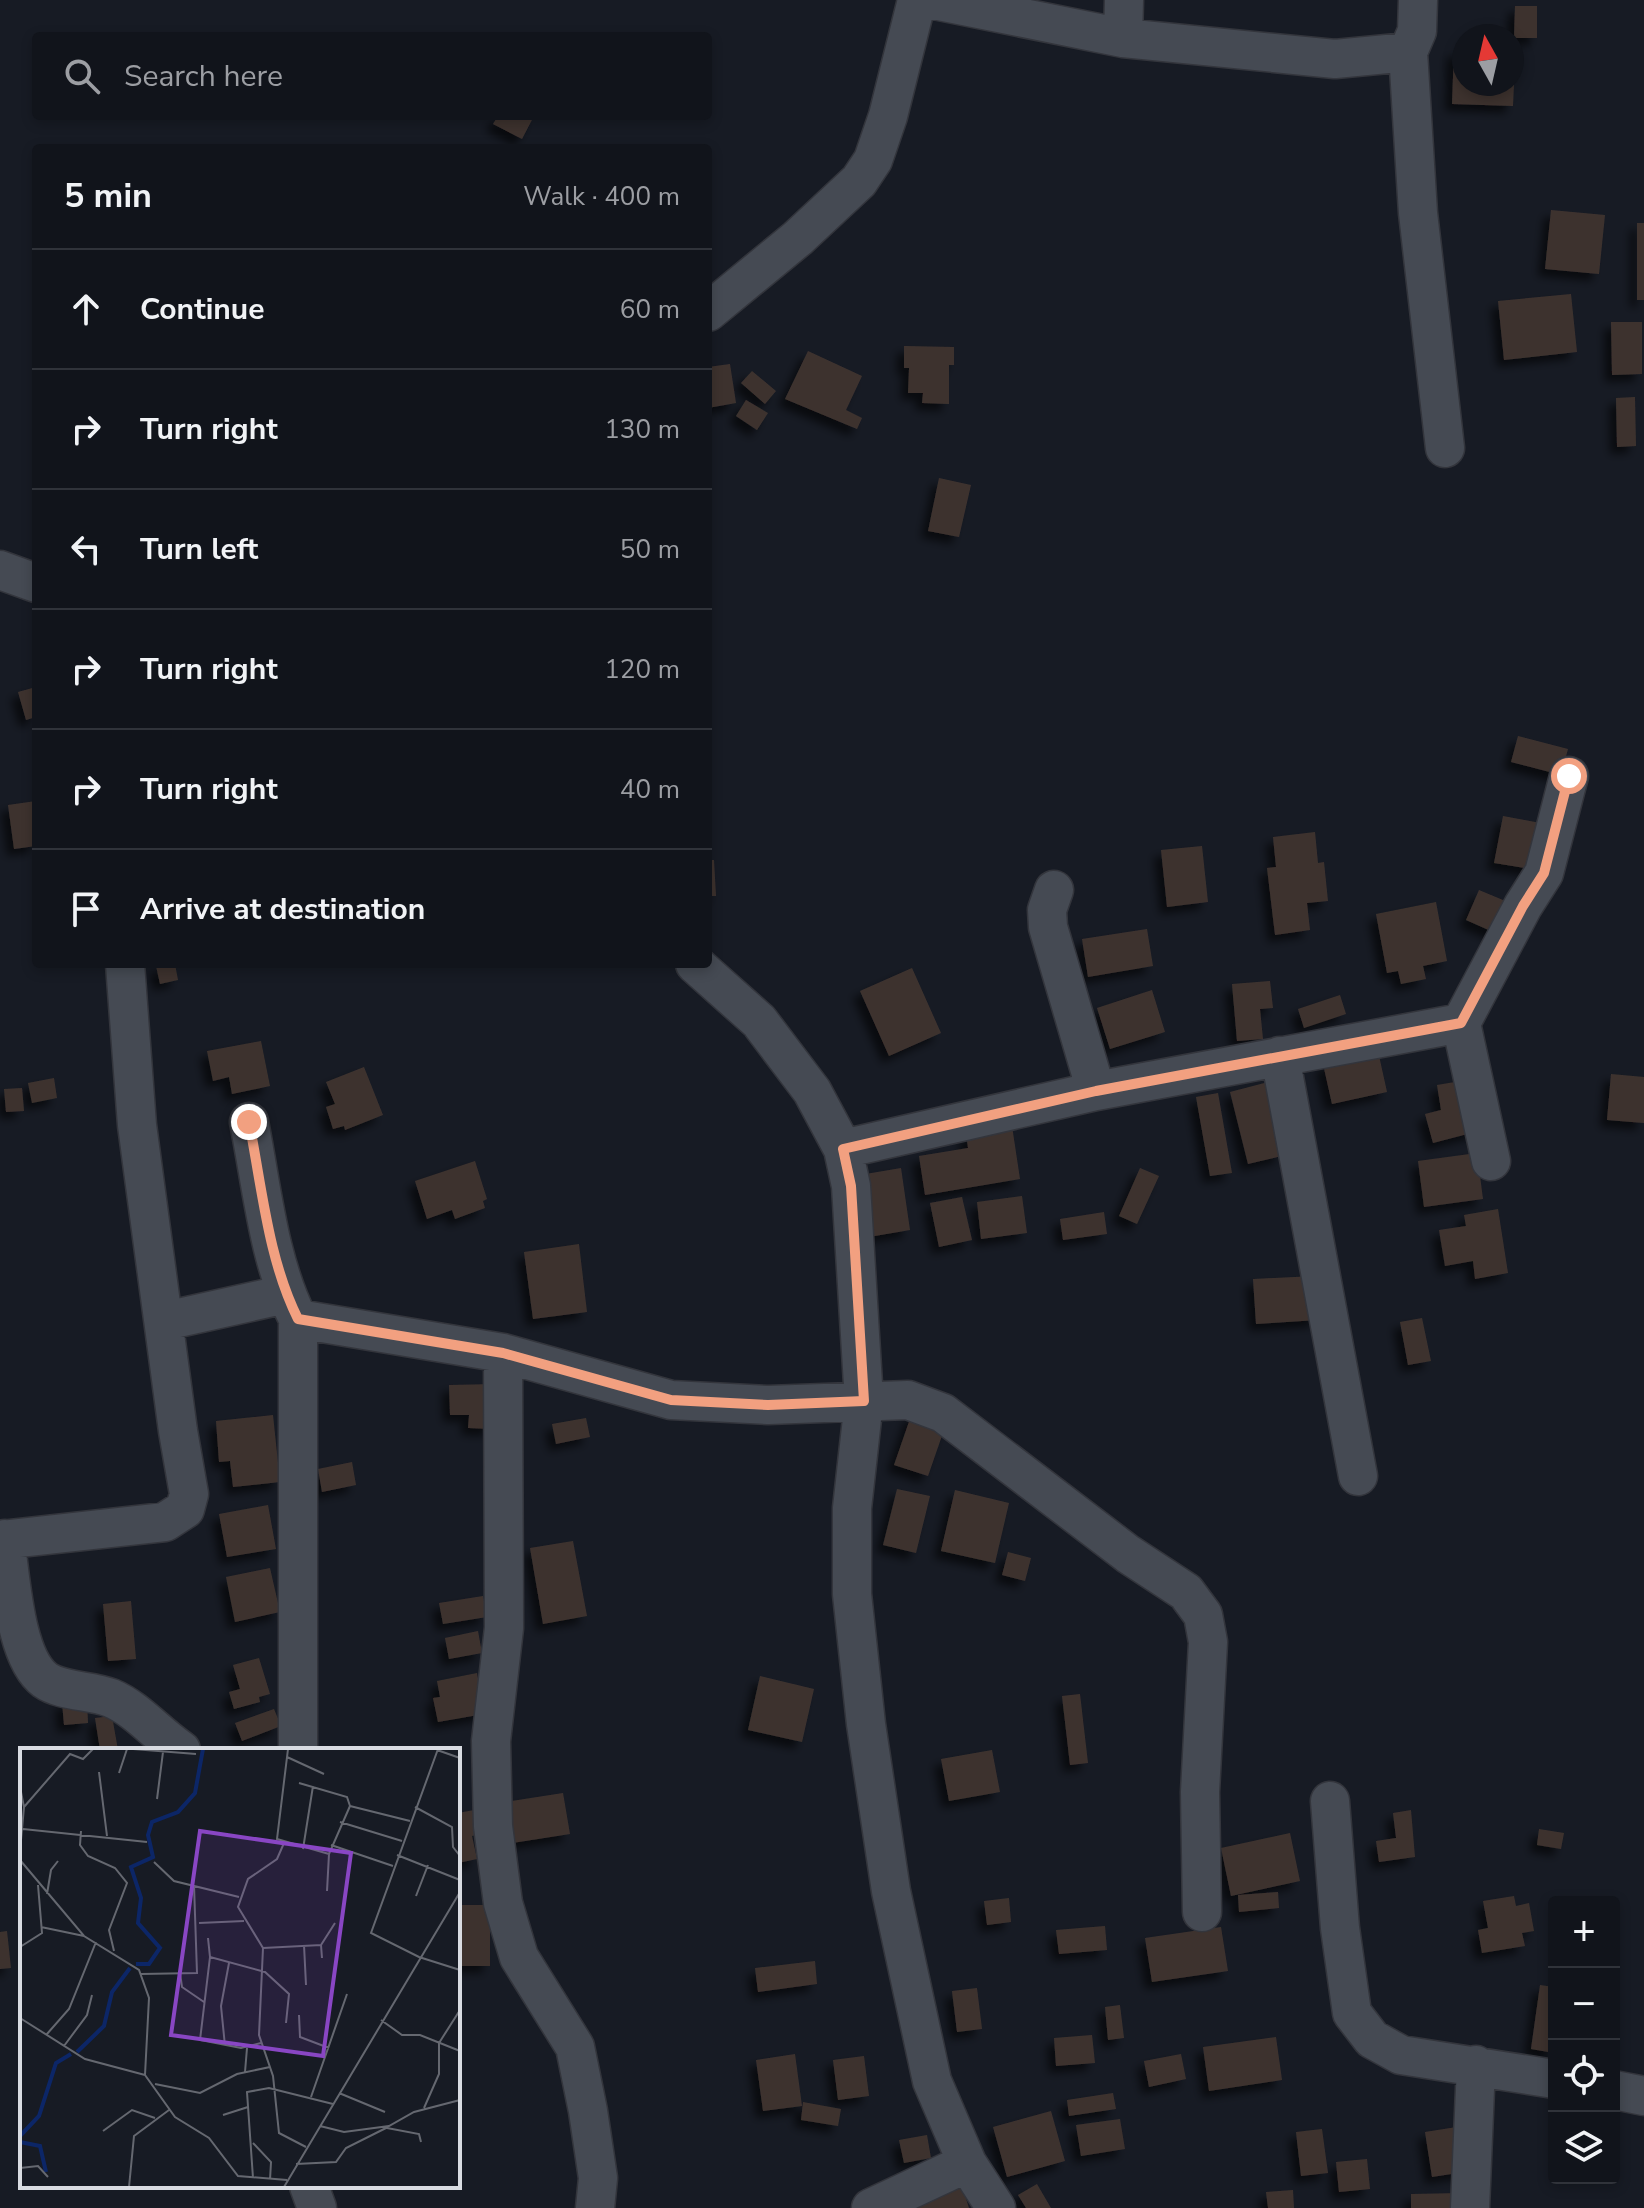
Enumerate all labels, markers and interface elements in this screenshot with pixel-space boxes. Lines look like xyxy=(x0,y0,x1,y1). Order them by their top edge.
north arrow xyxy=(1452,24,1524,96)
search box xyxy=(32,32,712,120)
icon: search xyxy=(60,54,104,98)
text: Search here xyxy=(124,56,283,97)
text: 5 min xyxy=(64,173,152,219)
text: Walk · 400 m xyxy=(523,179,680,214)
icon: ahead xyxy=(64,287,108,331)
text: Continue xyxy=(140,289,265,330)
text: 60 m xyxy=(620,292,680,327)
icon: right xyxy=(64,407,108,451)
text: Turn right xyxy=(140,409,278,450)
text: 130 m xyxy=(604,412,680,447)
icon: left xyxy=(64,527,108,571)
text: Turn left xyxy=(140,529,258,570)
text: 50 m xyxy=(620,532,680,567)
icon: right xyxy=(64,647,108,691)
text: Turn right xyxy=(140,649,278,690)
text: 120 m xyxy=(604,652,680,687)
route start xyxy=(1551,758,1587,794)
icon: right xyxy=(64,767,108,811)
text: Turn right xyxy=(140,769,278,810)
text: 40 m xyxy=(620,772,680,807)
icon: arrive xyxy=(64,887,108,931)
text: Arrive at destination xyxy=(140,889,425,930)
route end xyxy=(231,1104,267,1140)
inset map xyxy=(20,1748,460,2188)
map controls xyxy=(1548,1896,1620,2184)
button: + xyxy=(1548,1896,1620,1968)
button: − xyxy=(1548,1968,1620,2040)
button: locate xyxy=(1548,2040,1620,2112)
button: layers xyxy=(1548,2112,1620,2184)

